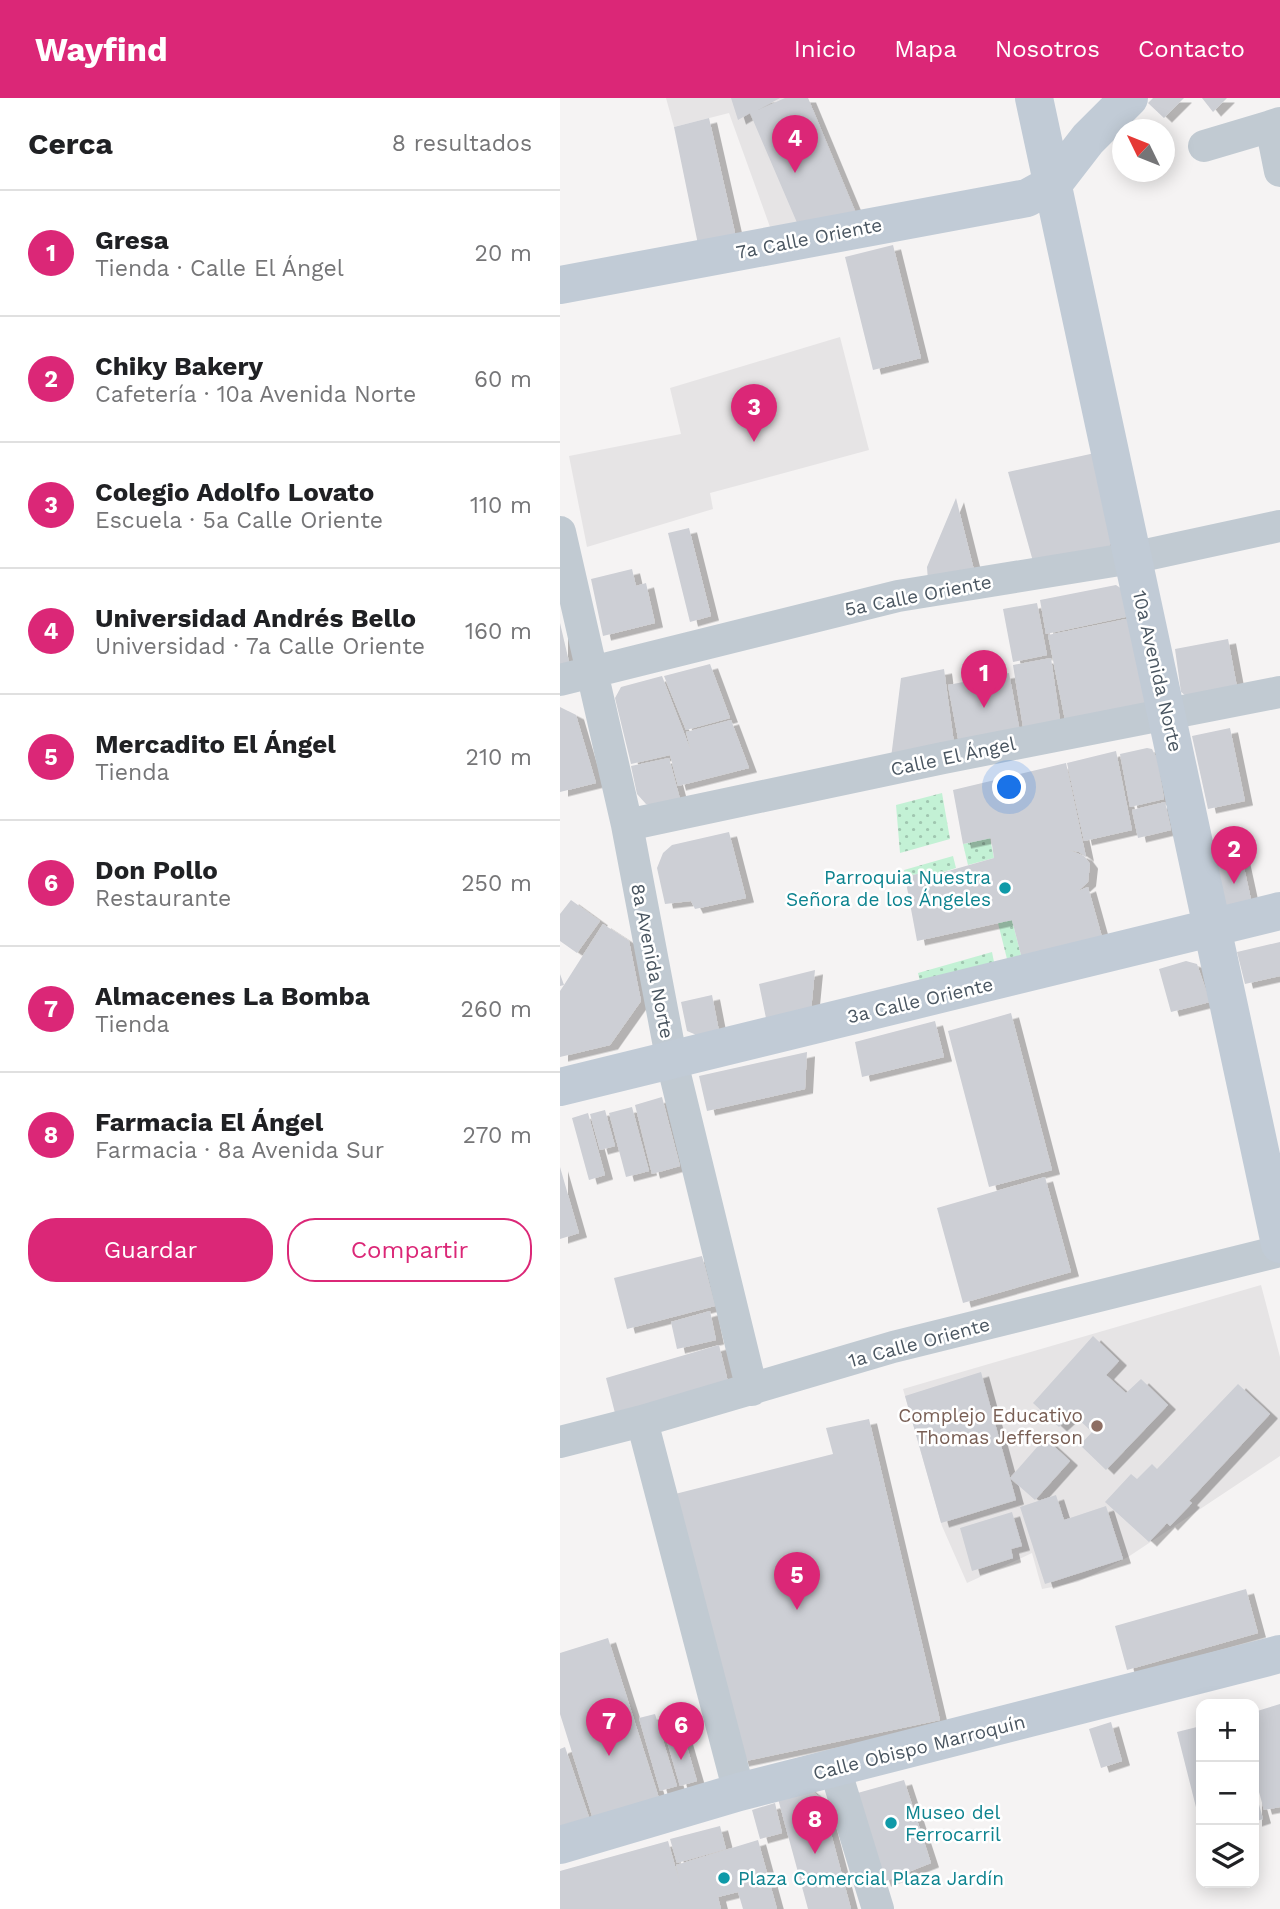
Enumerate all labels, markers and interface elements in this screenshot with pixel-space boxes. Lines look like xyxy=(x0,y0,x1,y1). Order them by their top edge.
text: Wayfind xyxy=(35,30,168,69)
text: Inicio xyxy=(794,35,856,63)
text: Mapa xyxy=(894,35,957,63)
text: Nosotros xyxy=(995,35,1100,63)
text: Contacto xyxy=(1138,35,1245,63)
pin: 4 xyxy=(772,115,818,173)
north arrow xyxy=(1112,119,1175,182)
text: Cerca xyxy=(28,126,113,161)
text: 8 resultados xyxy=(392,130,532,157)
street label: 7a Calle Oriente xyxy=(734,213,884,264)
text: Gresa xyxy=(95,225,169,255)
text: 1 xyxy=(46,240,56,267)
text: 20 m xyxy=(475,240,532,267)
text: Tienda · Calle El Ángel xyxy=(95,255,344,282)
text: Chiky Bakery xyxy=(95,351,263,381)
text: 2 xyxy=(44,366,58,393)
text: 60 m xyxy=(474,366,532,393)
text: Cafetería · 10a Avenida Norte xyxy=(95,381,416,408)
pin: 3 xyxy=(731,384,777,442)
text: Colegio Adolfo Lovato xyxy=(95,477,374,507)
text: 3 xyxy=(44,492,58,519)
text: 110 m xyxy=(470,492,532,519)
text: Escuela · 5a Calle Oriente xyxy=(95,507,383,534)
street label: 5a Calle Oriente xyxy=(843,570,993,621)
street label: 10a Avenida Norte xyxy=(1128,588,1187,754)
text: Universidad Andrés Bello xyxy=(95,603,416,633)
text: 4 xyxy=(44,618,58,645)
text: 160 m xyxy=(465,618,532,645)
text: Universidad · 7a Calle Oriente xyxy=(95,633,425,660)
pin: 1 xyxy=(961,650,1007,708)
text: Mercadito El Ángel xyxy=(95,729,336,759)
street label: Calle El Ángel xyxy=(889,732,1018,781)
text: 5 xyxy=(44,744,58,771)
text: 210 m xyxy=(466,744,532,771)
text: Tienda xyxy=(95,759,170,786)
your location xyxy=(992,770,1026,804)
pin: 2 xyxy=(1211,826,1257,884)
text: Don Pollo xyxy=(95,855,218,885)
place label: Parroquia Nuestra Señora de los Ángeles xyxy=(786,866,991,911)
text: 6 xyxy=(44,870,58,897)
text: 250 m xyxy=(461,870,532,897)
marker: Parroquia Nuestra Señora de los Ángeles xyxy=(997,880,1013,896)
street label: 8a Avenida Norte xyxy=(626,882,679,1041)
text: Restaurante xyxy=(95,885,231,912)
street label: 3a Calle Oriente xyxy=(845,973,995,1028)
text: Almacenes La Bomba xyxy=(95,981,370,1011)
text: 7 xyxy=(44,996,58,1023)
text: 260 m xyxy=(461,996,532,1023)
text: Tienda xyxy=(95,1011,170,1038)
text: Farmacia El Ángel xyxy=(95,1107,323,1137)
text: 8 xyxy=(44,1122,58,1149)
text: 270 m xyxy=(463,1122,532,1149)
text: Farmacia · 8a Avenida Sur xyxy=(95,1137,384,1164)
button: Guardar xyxy=(28,1218,273,1282)
button: Compartir xyxy=(287,1218,532,1282)
street label: 1a Calle Oriente xyxy=(846,1313,992,1372)
place label: Complejo Educativo Thomas Jefferson xyxy=(898,1404,1083,1449)
marker: Complejo Educativo Thomas Jefferson xyxy=(1089,1418,1105,1434)
pin: 5 xyxy=(774,1552,820,1610)
pin: 7 xyxy=(586,1698,632,1756)
map controls xyxy=(1196,1699,1259,1888)
button: + xyxy=(1196,1699,1259,1762)
pin: 6 xyxy=(658,1702,704,1760)
street label: Calle Obispo Marroquín xyxy=(811,1710,1028,1785)
button: − xyxy=(1196,1762,1259,1825)
pin: 8 xyxy=(792,1796,838,1854)
place label: Museo del Ferrocarril xyxy=(905,1801,1001,1846)
marker: Museo del Ferrocarril xyxy=(883,1815,899,1831)
button: layers xyxy=(1196,1825,1259,1888)
place label: Plaza Comercial Plaza Jardín xyxy=(738,1867,1004,1890)
marker: Plaza Comercial Plaza Jardín xyxy=(716,1870,732,1886)

